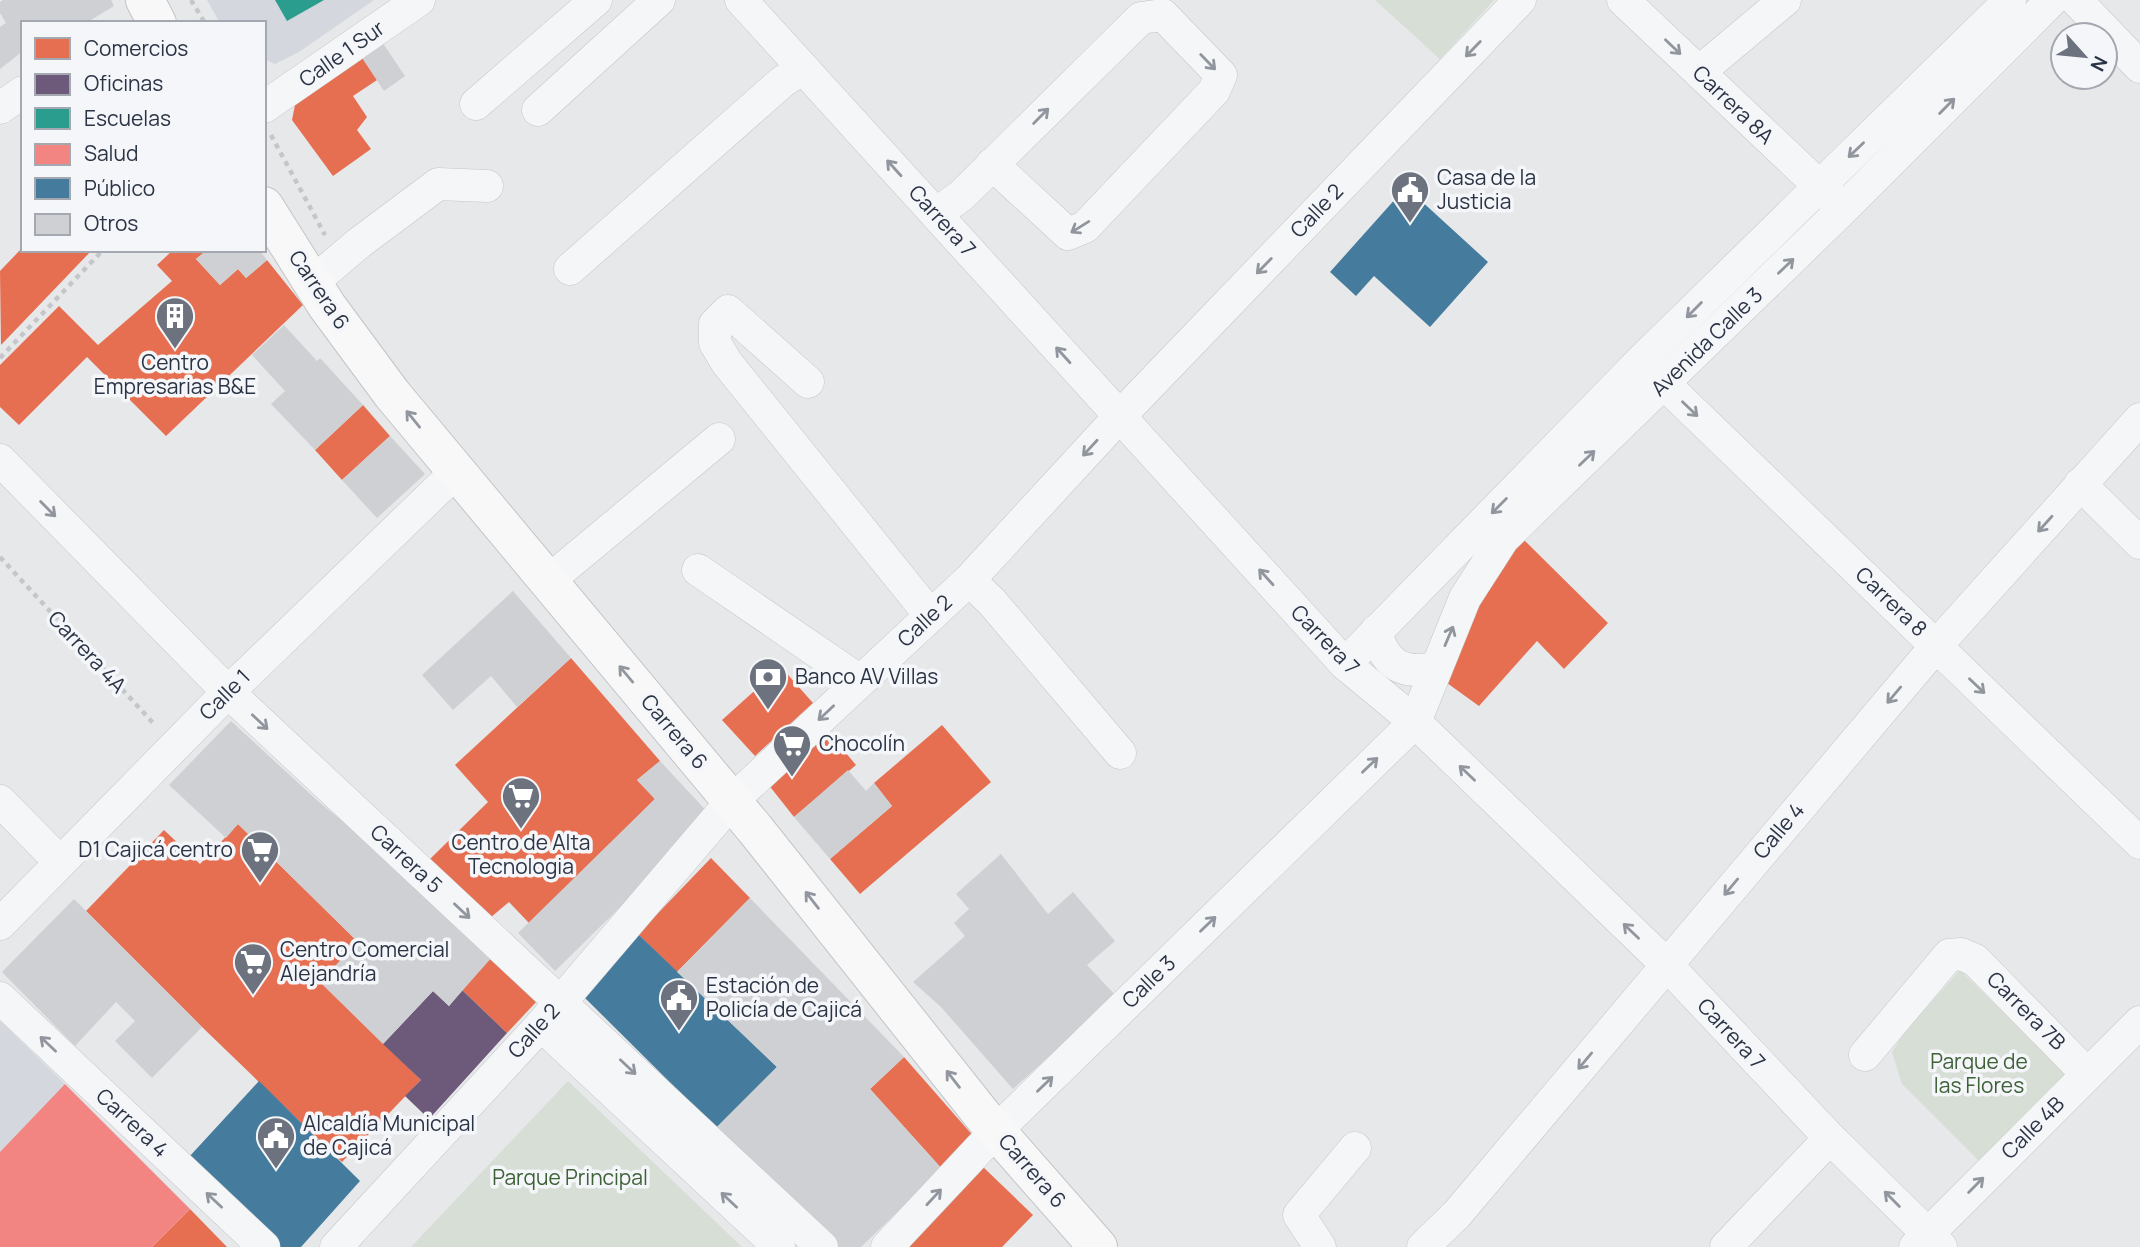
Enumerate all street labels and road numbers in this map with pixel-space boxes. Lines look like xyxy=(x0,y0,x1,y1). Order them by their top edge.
street label: Calle 1 Sur xyxy=(293,13,390,93)
street label: Carrera 8A xyxy=(1687,59,1780,150)
street label: Calle 2 xyxy=(1284,177,1349,243)
street label: Carrera 7 xyxy=(903,178,982,262)
street label: Carrera 6 xyxy=(283,244,357,335)
street label: Avenida Calle 3 xyxy=(1644,281,1768,402)
street label: Carrera 8 xyxy=(1850,560,1933,642)
street label: Calle 2 xyxy=(891,588,958,653)
street label: Carrera 7 xyxy=(1285,598,1366,680)
street label: Carrera 4A xyxy=(42,604,133,698)
street label: Calle 1 xyxy=(193,663,256,726)
street label: Carrera 6 xyxy=(635,688,714,775)
street label: Calle 4 xyxy=(1747,796,1810,864)
street label: Carrera 5 xyxy=(365,818,449,899)
street label: Calle 3 xyxy=(1115,949,1181,1014)
street label: Carrera 7B xyxy=(1981,965,2072,1056)
street label: Carrera 7 xyxy=(1692,992,1772,1075)
street label: Calle 2 xyxy=(501,997,565,1064)
street label: Carrera 4 xyxy=(90,1082,175,1163)
street label: Calle 4B xyxy=(1995,1090,2070,1165)
street label: Carrera 6 xyxy=(993,1127,1073,1213)

